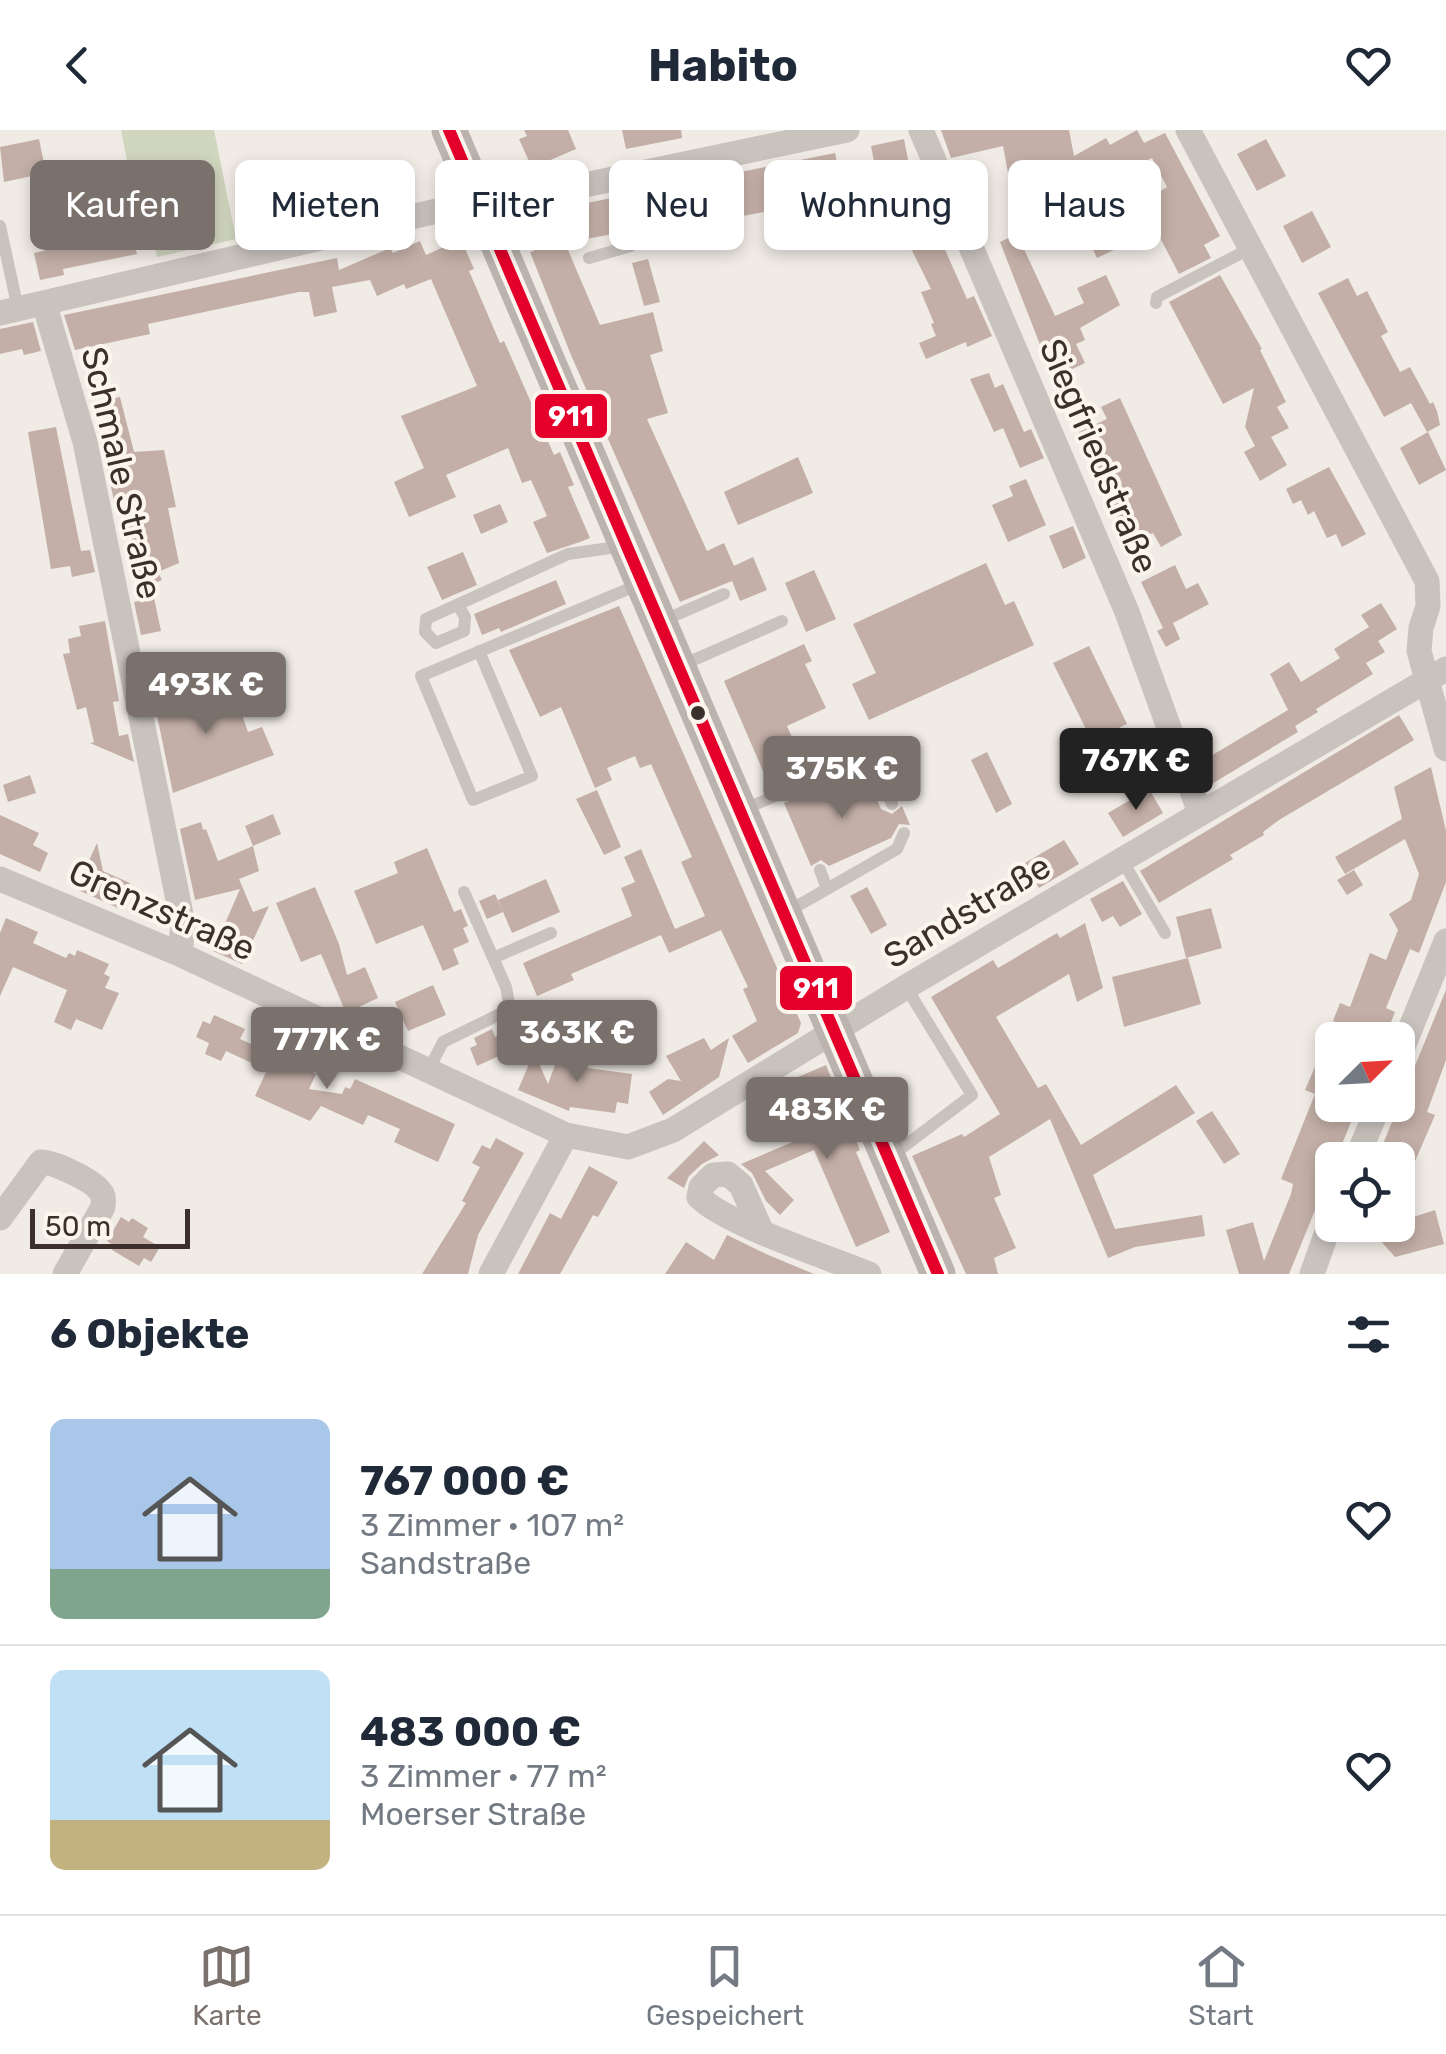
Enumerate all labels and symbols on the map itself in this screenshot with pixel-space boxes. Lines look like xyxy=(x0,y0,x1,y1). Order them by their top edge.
street label: Siegfriedstraße xyxy=(1031,333,1167,579)
street label: Schmale Straße xyxy=(73,343,171,603)
line badge: 911 xyxy=(533,392,609,440)
text: 911 xyxy=(548,400,594,433)
pin: 493K € xyxy=(125,652,287,737)
unlabelled marker xyxy=(688,703,708,723)
pin: 767K € xyxy=(1055,728,1217,813)
pin: 375K € xyxy=(761,736,923,821)
street label: Sandstraße xyxy=(876,845,1058,977)
street label: Grenzstraße xyxy=(62,850,262,970)
line badge: 911 xyxy=(778,964,854,1012)
text: 911 xyxy=(793,972,839,1005)
pin: 363K € xyxy=(496,1000,658,1085)
pin: 777K € xyxy=(246,1007,408,1092)
north arrow xyxy=(1315,1022,1415,1122)
pin: 483K € xyxy=(746,1077,908,1162)
scale bar xyxy=(30,1204,190,1248)

